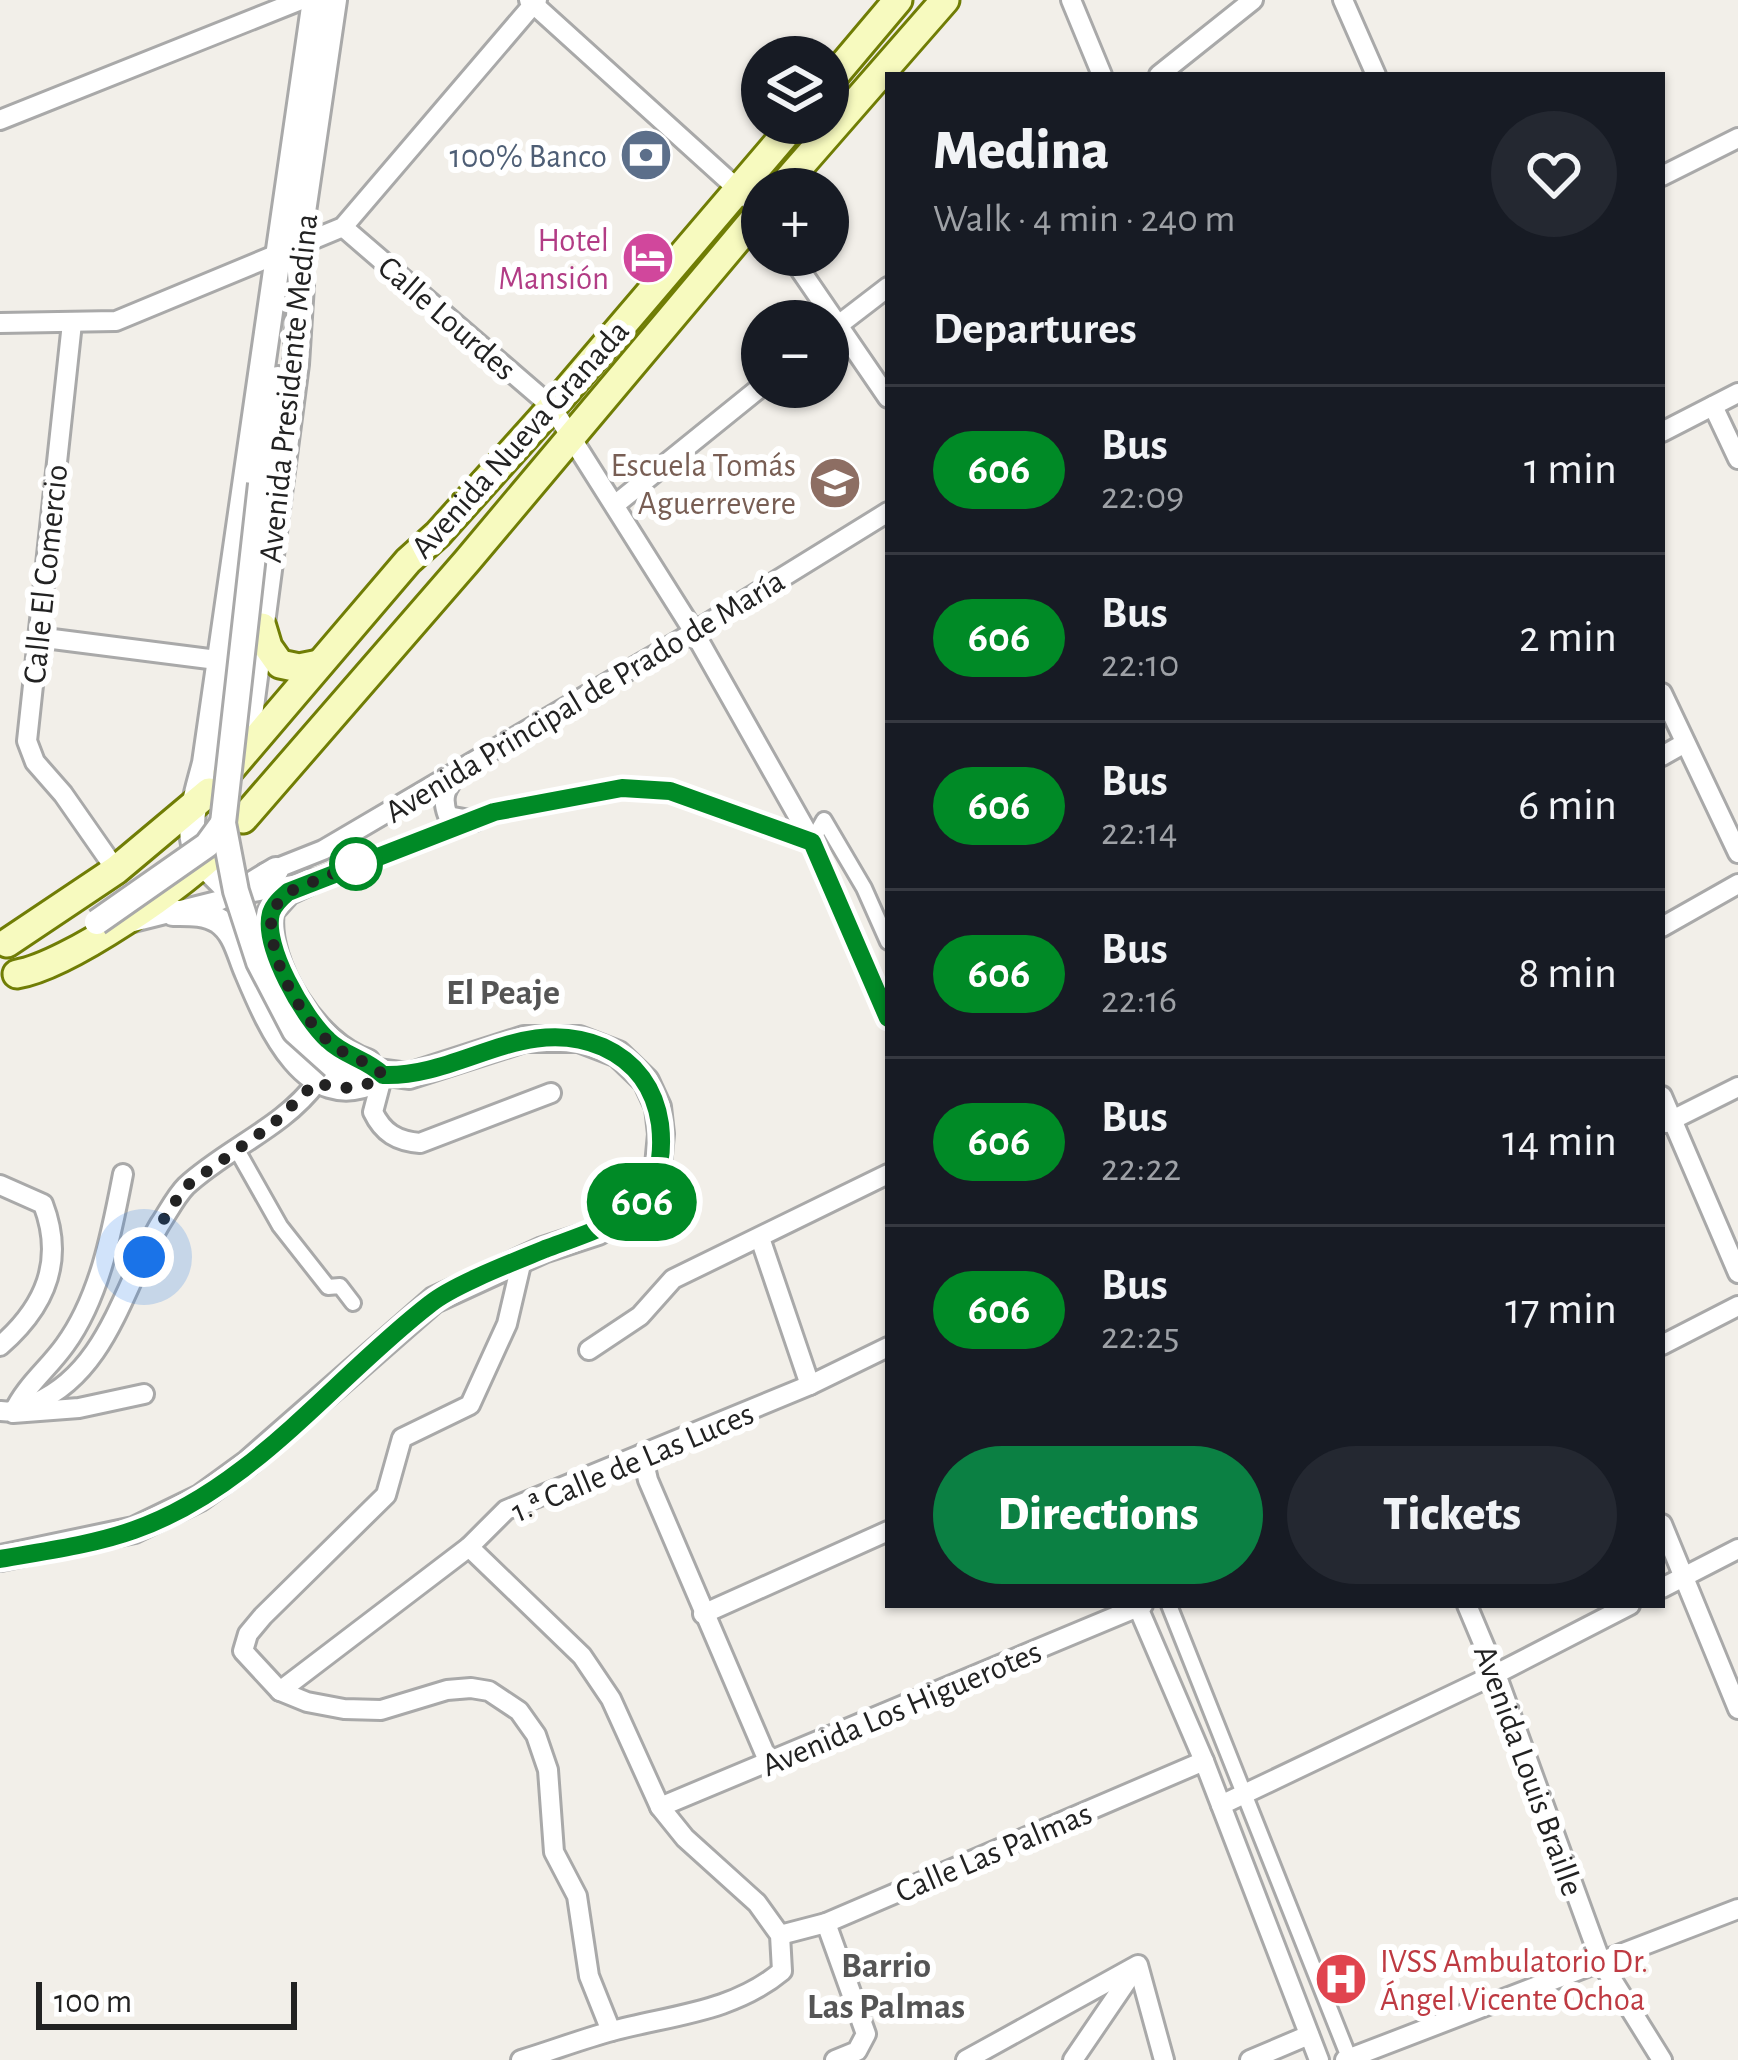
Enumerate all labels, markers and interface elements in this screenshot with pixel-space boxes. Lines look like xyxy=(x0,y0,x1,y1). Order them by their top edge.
map controls xyxy=(741,36,849,408)
button: layers xyxy=(741,36,849,144)
button: heart xyxy=(1491,111,1617,237)
text: Medina xyxy=(933,122,1109,179)
bank icon: 100% Banco xyxy=(618,127,674,183)
place label: 100% Banco xyxy=(450,141,607,174)
button: + xyxy=(741,168,849,276)
text: Walk · 4 min · 240 m xyxy=(933,200,1235,239)
street label: Avenida Presidente Medina xyxy=(255,212,324,564)
place label: Hotel Mansión xyxy=(498,225,609,296)
hotel icon: Hotel Mansión xyxy=(620,230,676,286)
street label: Calle Lourdes xyxy=(371,251,522,387)
button: − xyxy=(741,300,849,408)
text: Departures xyxy=(933,307,1137,352)
street label: Avenida Nueva Granada xyxy=(406,314,636,565)
text: Bus xyxy=(1101,423,1168,468)
text: 1 min xyxy=(1524,447,1617,492)
text: 606 xyxy=(968,449,1030,491)
place label: Escuela Tomás Aguerrevere xyxy=(611,450,796,521)
school or university icon: Escuela Tomás Aguerrevere xyxy=(807,455,863,511)
street label: Calle El Comercio xyxy=(19,463,74,686)
text: 22:09 xyxy=(1101,477,1184,516)
street label: Avenida Principal de Prado de María xyxy=(380,565,791,830)
text: Bus xyxy=(1101,591,1168,636)
text: 2 min xyxy=(1519,615,1617,660)
text: 606 xyxy=(968,617,1030,659)
text: 22:10 xyxy=(1101,645,1179,684)
text: Bus xyxy=(1101,759,1168,804)
text: 6 min xyxy=(1518,783,1617,828)
text: 606 xyxy=(968,785,1030,827)
text: 22:14 xyxy=(1101,813,1178,852)
unlabelled marker xyxy=(331,839,381,889)
text: Bus xyxy=(1101,927,1168,972)
text: 8 min xyxy=(1518,951,1617,996)
text: 606 xyxy=(968,953,1030,995)
district label: El Peaje xyxy=(446,975,560,1011)
text: 22:16 xyxy=(1101,981,1177,1020)
text: Bus xyxy=(1101,1095,1168,1140)
text: 14 min xyxy=(1502,1119,1617,1164)
text: 606 xyxy=(968,1121,1030,1163)
text: 22:22 xyxy=(1101,1149,1181,1188)
line badge: 606 xyxy=(573,1163,711,1241)
text: 606 xyxy=(611,1181,673,1223)
your location xyxy=(114,1227,174,1287)
text: Bus xyxy=(1101,1263,1168,1308)
text: 17 min xyxy=(1505,1287,1617,1332)
text: 606 xyxy=(968,1289,1030,1331)
text: 22:25 xyxy=(1101,1317,1179,1356)
street label: 1.ª Calle de Las Luces xyxy=(507,1397,759,1529)
button: Directions xyxy=(933,1446,1263,1584)
button: Tickets xyxy=(1287,1446,1617,1584)
street label: Avenida Los Higuerotes xyxy=(757,1635,1047,1783)
street label: Avenida Louis Braille xyxy=(1467,1641,1588,1901)
street label: Calle Las Palmas xyxy=(891,1797,1097,1909)
place label: IVSS Ambulatorio Dr. Ángel Vicente Ochoa xyxy=(1380,1946,1648,2017)
district label: Barrio Las Palmas xyxy=(807,1948,965,2025)
hospital icon: IVSS Ambulatorio Dr. Ángel Vicente Ochoa xyxy=(1313,1951,1369,2007)
scale bar xyxy=(36,1976,297,2029)
text: 100 m xyxy=(54,1986,132,2019)

